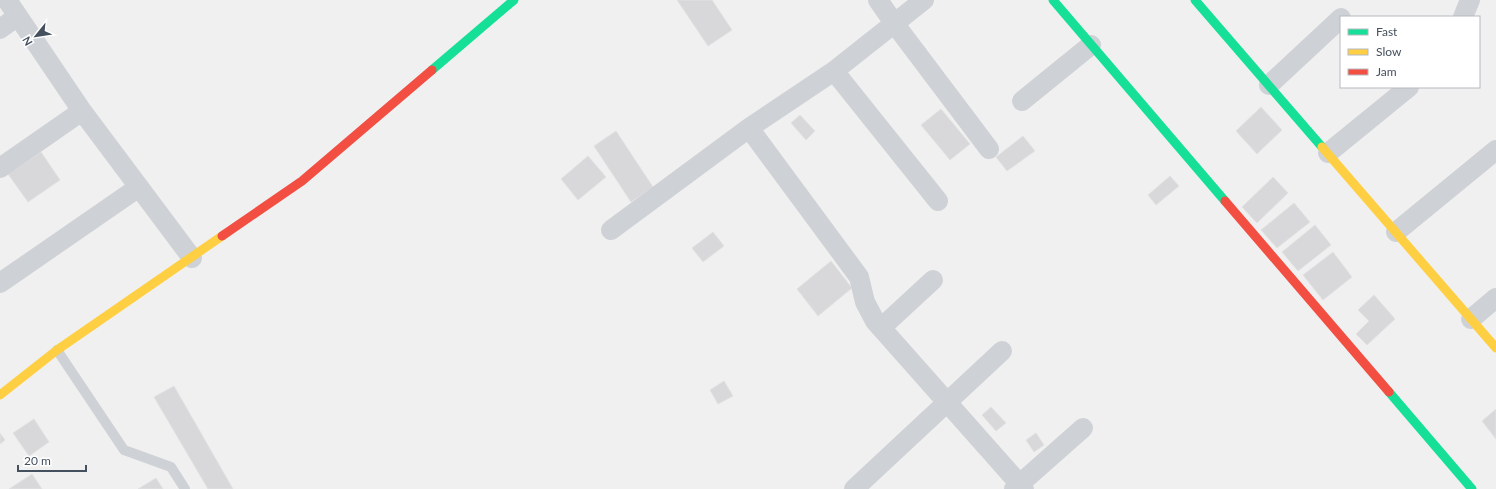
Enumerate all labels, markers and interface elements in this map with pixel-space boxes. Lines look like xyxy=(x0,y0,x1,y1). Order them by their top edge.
north arrow xyxy=(16,16,56,56)
legend xyxy=(1340,16,1480,88)
text: Fast xyxy=(1376,24,1398,39)
text: N xyxy=(19,34,35,48)
text: Slow xyxy=(1376,44,1402,59)
text: Jam xyxy=(1376,64,1397,79)
scale bar xyxy=(18,447,86,473)
text: 20 m xyxy=(24,453,51,468)

